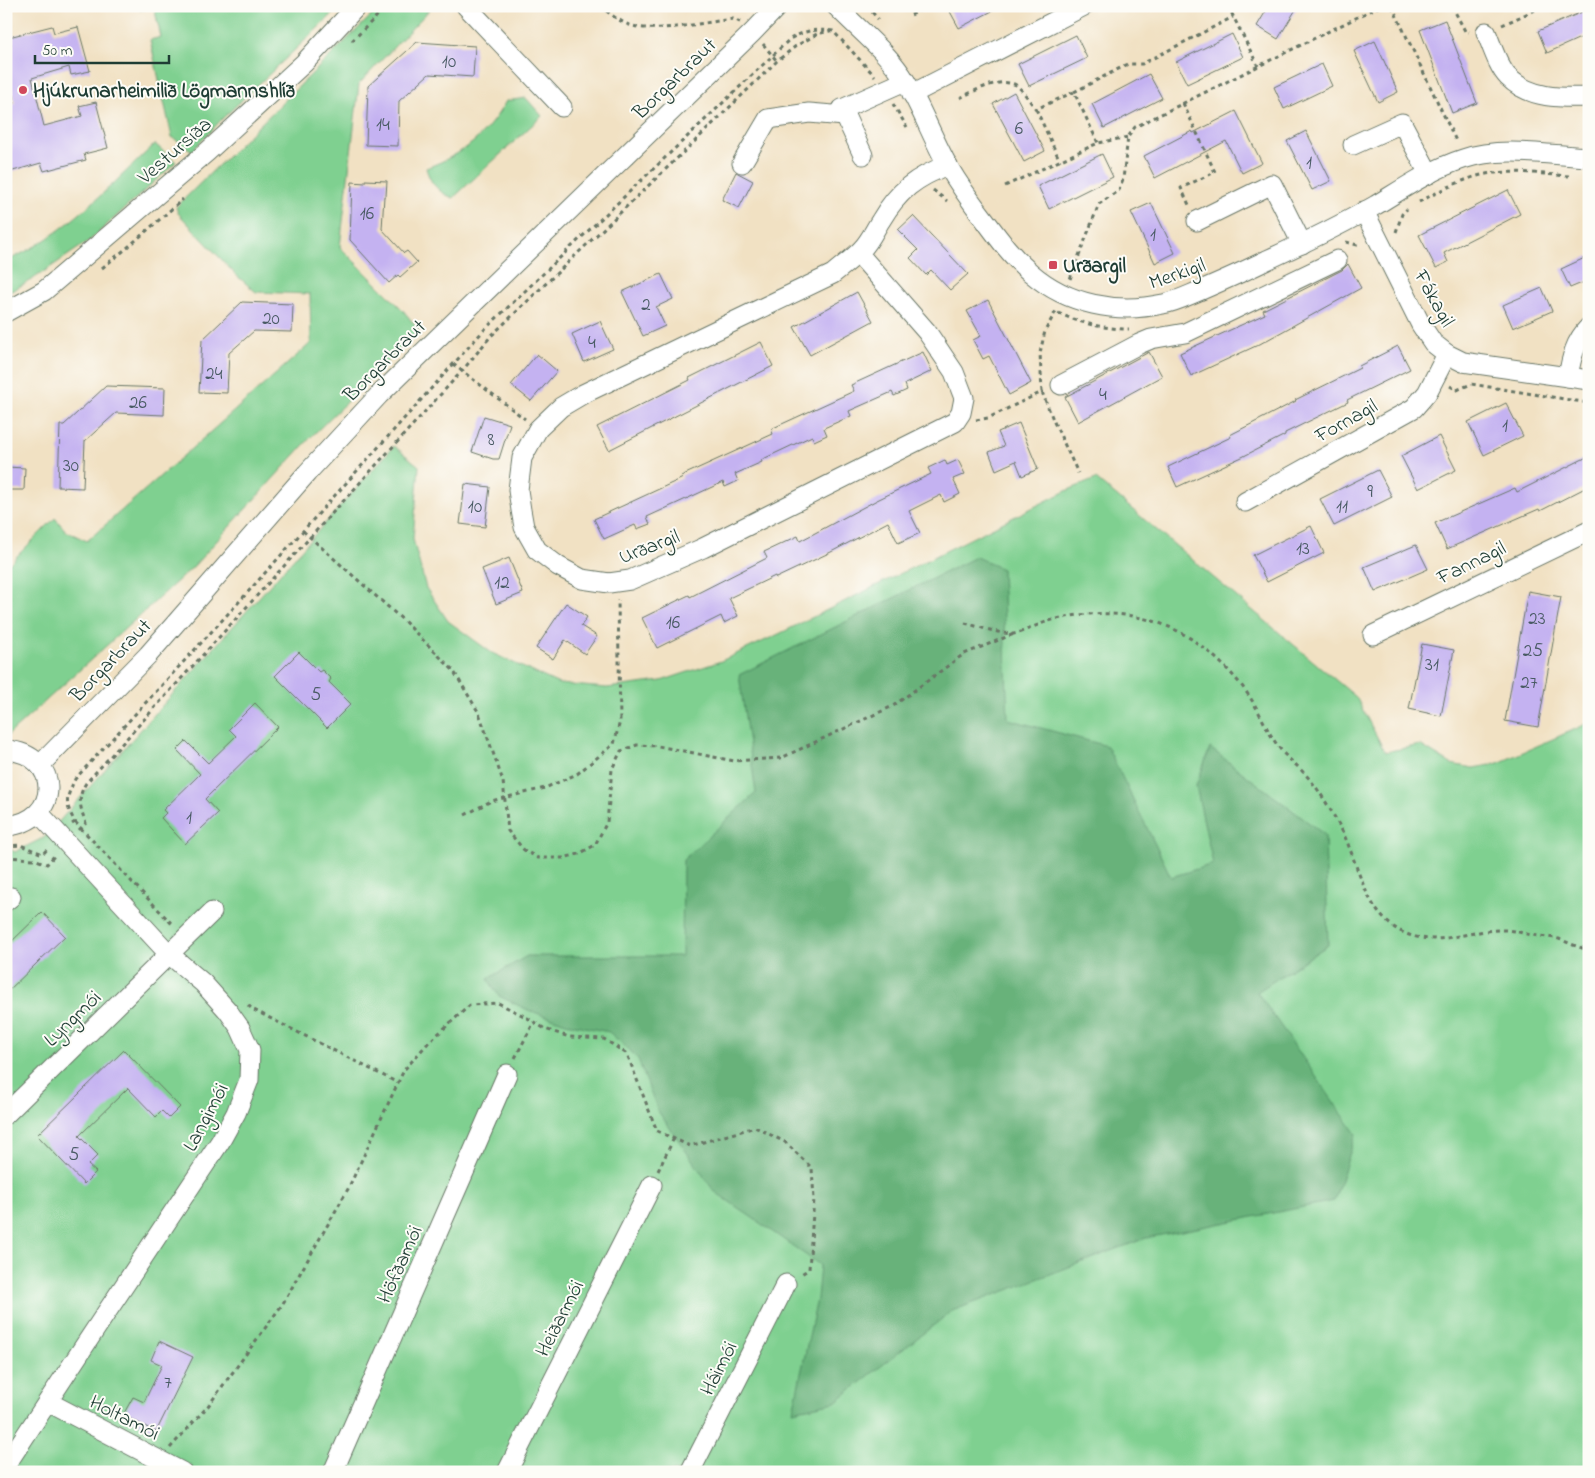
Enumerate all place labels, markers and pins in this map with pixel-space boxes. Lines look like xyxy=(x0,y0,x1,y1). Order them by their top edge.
place label: Hjúkrunarheimilið Lögmannshlíð xyxy=(33,77,295,109)
marker: Hjúkrunarheimilið Lögmannshlíð xyxy=(17,84,29,96)
place label: Urðargil xyxy=(1063,252,1126,284)
marker: Urðargil xyxy=(1047,259,1059,271)

